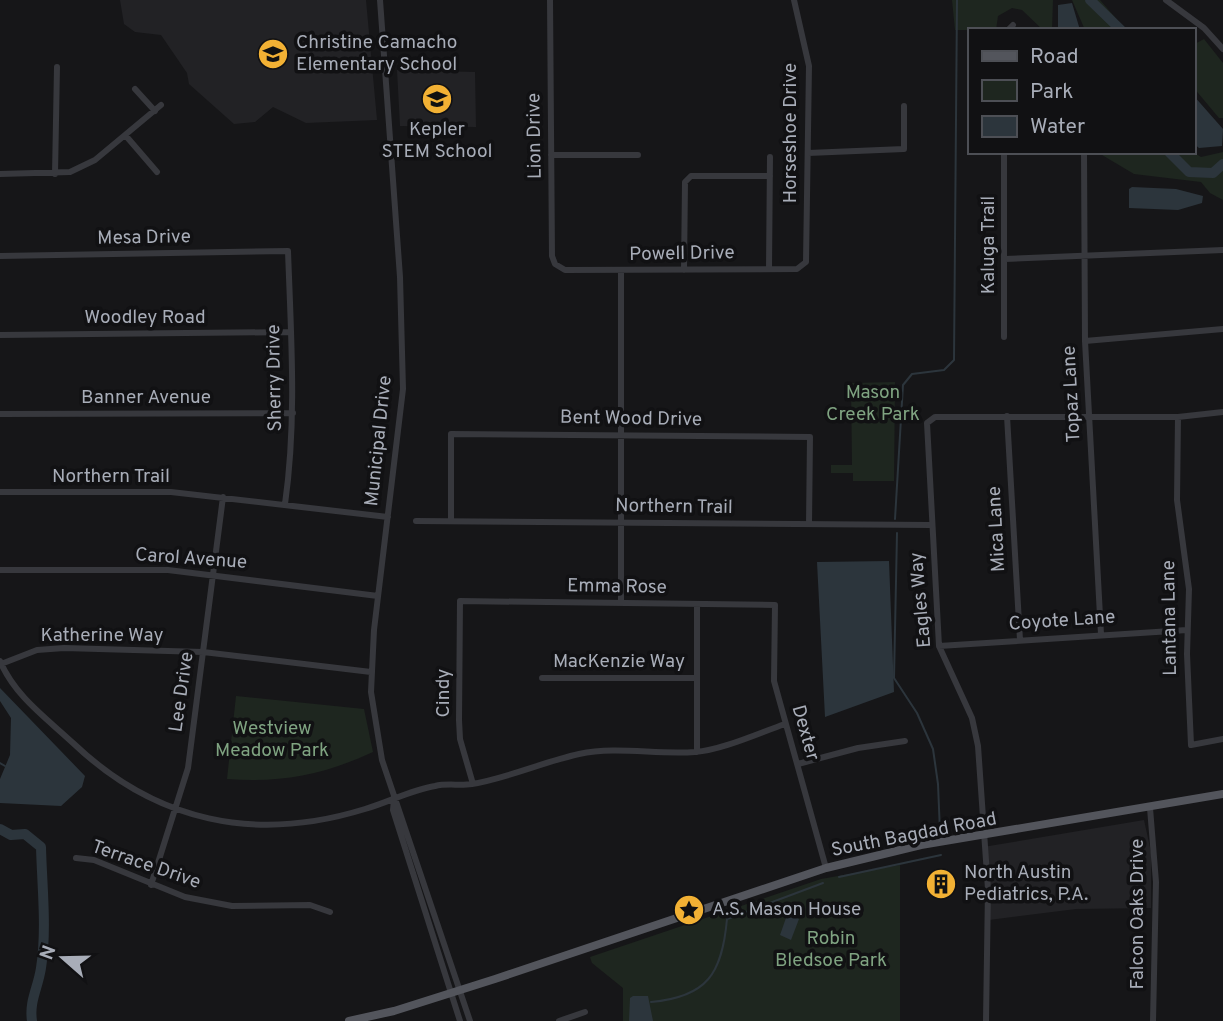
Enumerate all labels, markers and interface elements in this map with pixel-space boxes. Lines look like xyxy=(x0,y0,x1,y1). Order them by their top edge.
legend xyxy=(968,28,1195,154)
place label: Christine Camacho Elementary School xyxy=(296,31,457,77)
school or university icon: Christine Camacho Elementary School xyxy=(256,37,290,71)
text: Road xyxy=(1030,44,1079,71)
street label: Horseshoe Drive xyxy=(779,63,803,203)
text: Park xyxy=(1030,79,1073,106)
school or university icon: Kepler STEM School xyxy=(420,82,454,116)
street label: Lion Drive xyxy=(522,93,548,179)
text: Water xyxy=(1030,114,1085,141)
place label: Kepler STEM School xyxy=(381,118,493,164)
street label: Kaluga Trail xyxy=(977,196,1001,294)
street label: Mesa Drive xyxy=(97,225,191,251)
street label: Powell Drive xyxy=(629,241,735,267)
street label: Woodley Road xyxy=(84,306,206,330)
street label: Sherry Drive xyxy=(262,324,288,432)
street label: Topaz Lane xyxy=(1057,345,1087,443)
street label: Municipal Drive xyxy=(360,374,398,508)
park label: Mason Creek Park xyxy=(826,381,920,427)
street label: Banner Avenue xyxy=(81,386,211,410)
street label: Bent Wood Drive xyxy=(560,406,702,432)
street label: Northern Trail xyxy=(52,465,170,489)
street label: Mica Lane xyxy=(983,485,1011,573)
street label: Northern Trail xyxy=(615,494,733,520)
street label: Carol Avenue xyxy=(134,543,248,575)
street label: Eagles Way xyxy=(905,551,937,649)
street label: Lantana Lane xyxy=(1157,560,1183,676)
street label: Emma Rose xyxy=(567,574,667,600)
street label: Coyote Lane xyxy=(1008,605,1116,637)
street label: Katherine Way xyxy=(40,624,164,648)
street label: Lee Drive xyxy=(164,650,200,734)
street label: MacKenzie Way xyxy=(553,650,685,674)
street label: Cindy xyxy=(432,669,456,717)
street label: Dexter xyxy=(786,702,825,764)
park label: Westview Meadow Park xyxy=(215,717,329,763)
street label: South Bagdad Road xyxy=(829,807,999,863)
street label: Terrace Drive xyxy=(88,835,204,895)
street label: Falcon Oaks Drive xyxy=(1126,838,1150,990)
place label: North Austin Pediatrics, P.A. xyxy=(964,861,1088,907)
building icon: North Austin Pediatrics, P.A. xyxy=(924,867,958,901)
place icon: A.S. Mason House xyxy=(672,893,706,927)
place label: A.S. Mason House xyxy=(712,898,861,922)
north arrow xyxy=(28,923,98,993)
park label: Robin Bledsoe Park xyxy=(775,927,887,973)
text: N xyxy=(35,942,63,963)

